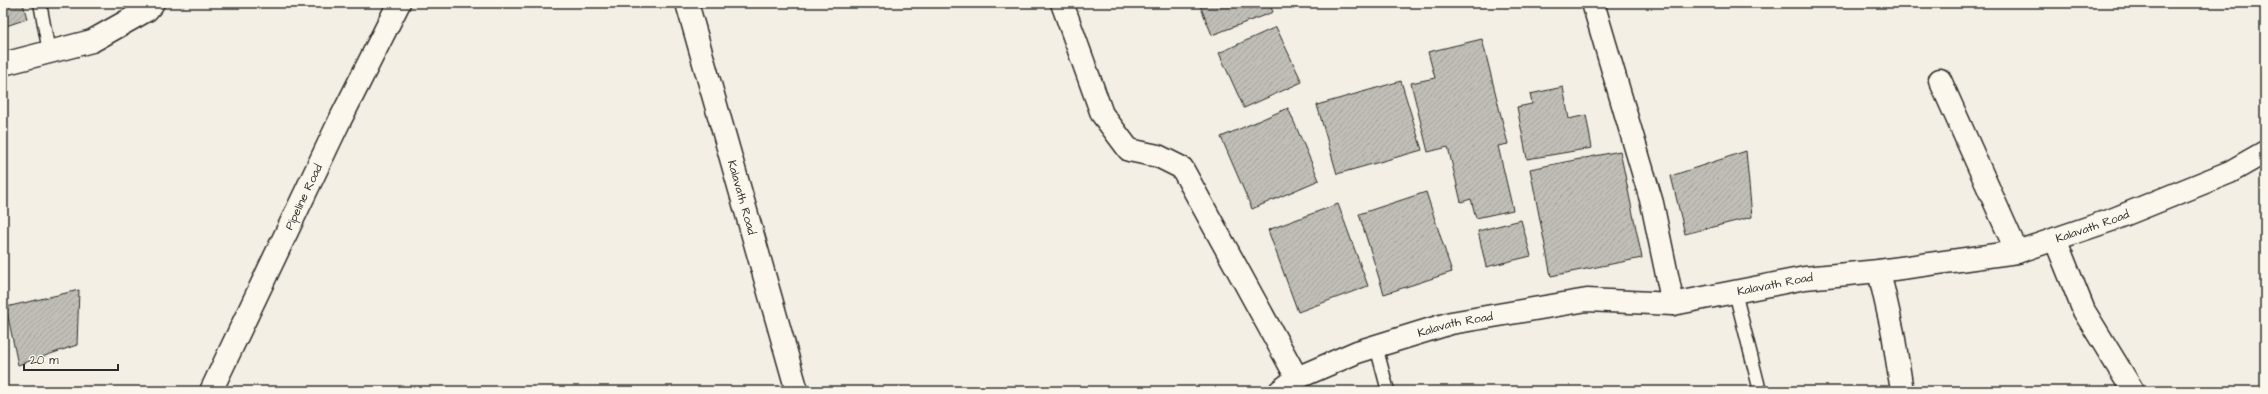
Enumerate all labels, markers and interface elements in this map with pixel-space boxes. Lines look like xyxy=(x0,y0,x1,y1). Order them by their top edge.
street label: Kalavath Road xyxy=(723,158,760,237)
street label: Pipeline Road xyxy=(281,161,327,233)
street label: Kalavath Road xyxy=(2053,206,2132,247)
street label: Kalavath Road xyxy=(1736,269,1814,300)
street label: Kalavath Road xyxy=(1416,308,1494,342)
scale bar xyxy=(24,346,118,372)
text: 20 m xyxy=(30,352,59,369)

